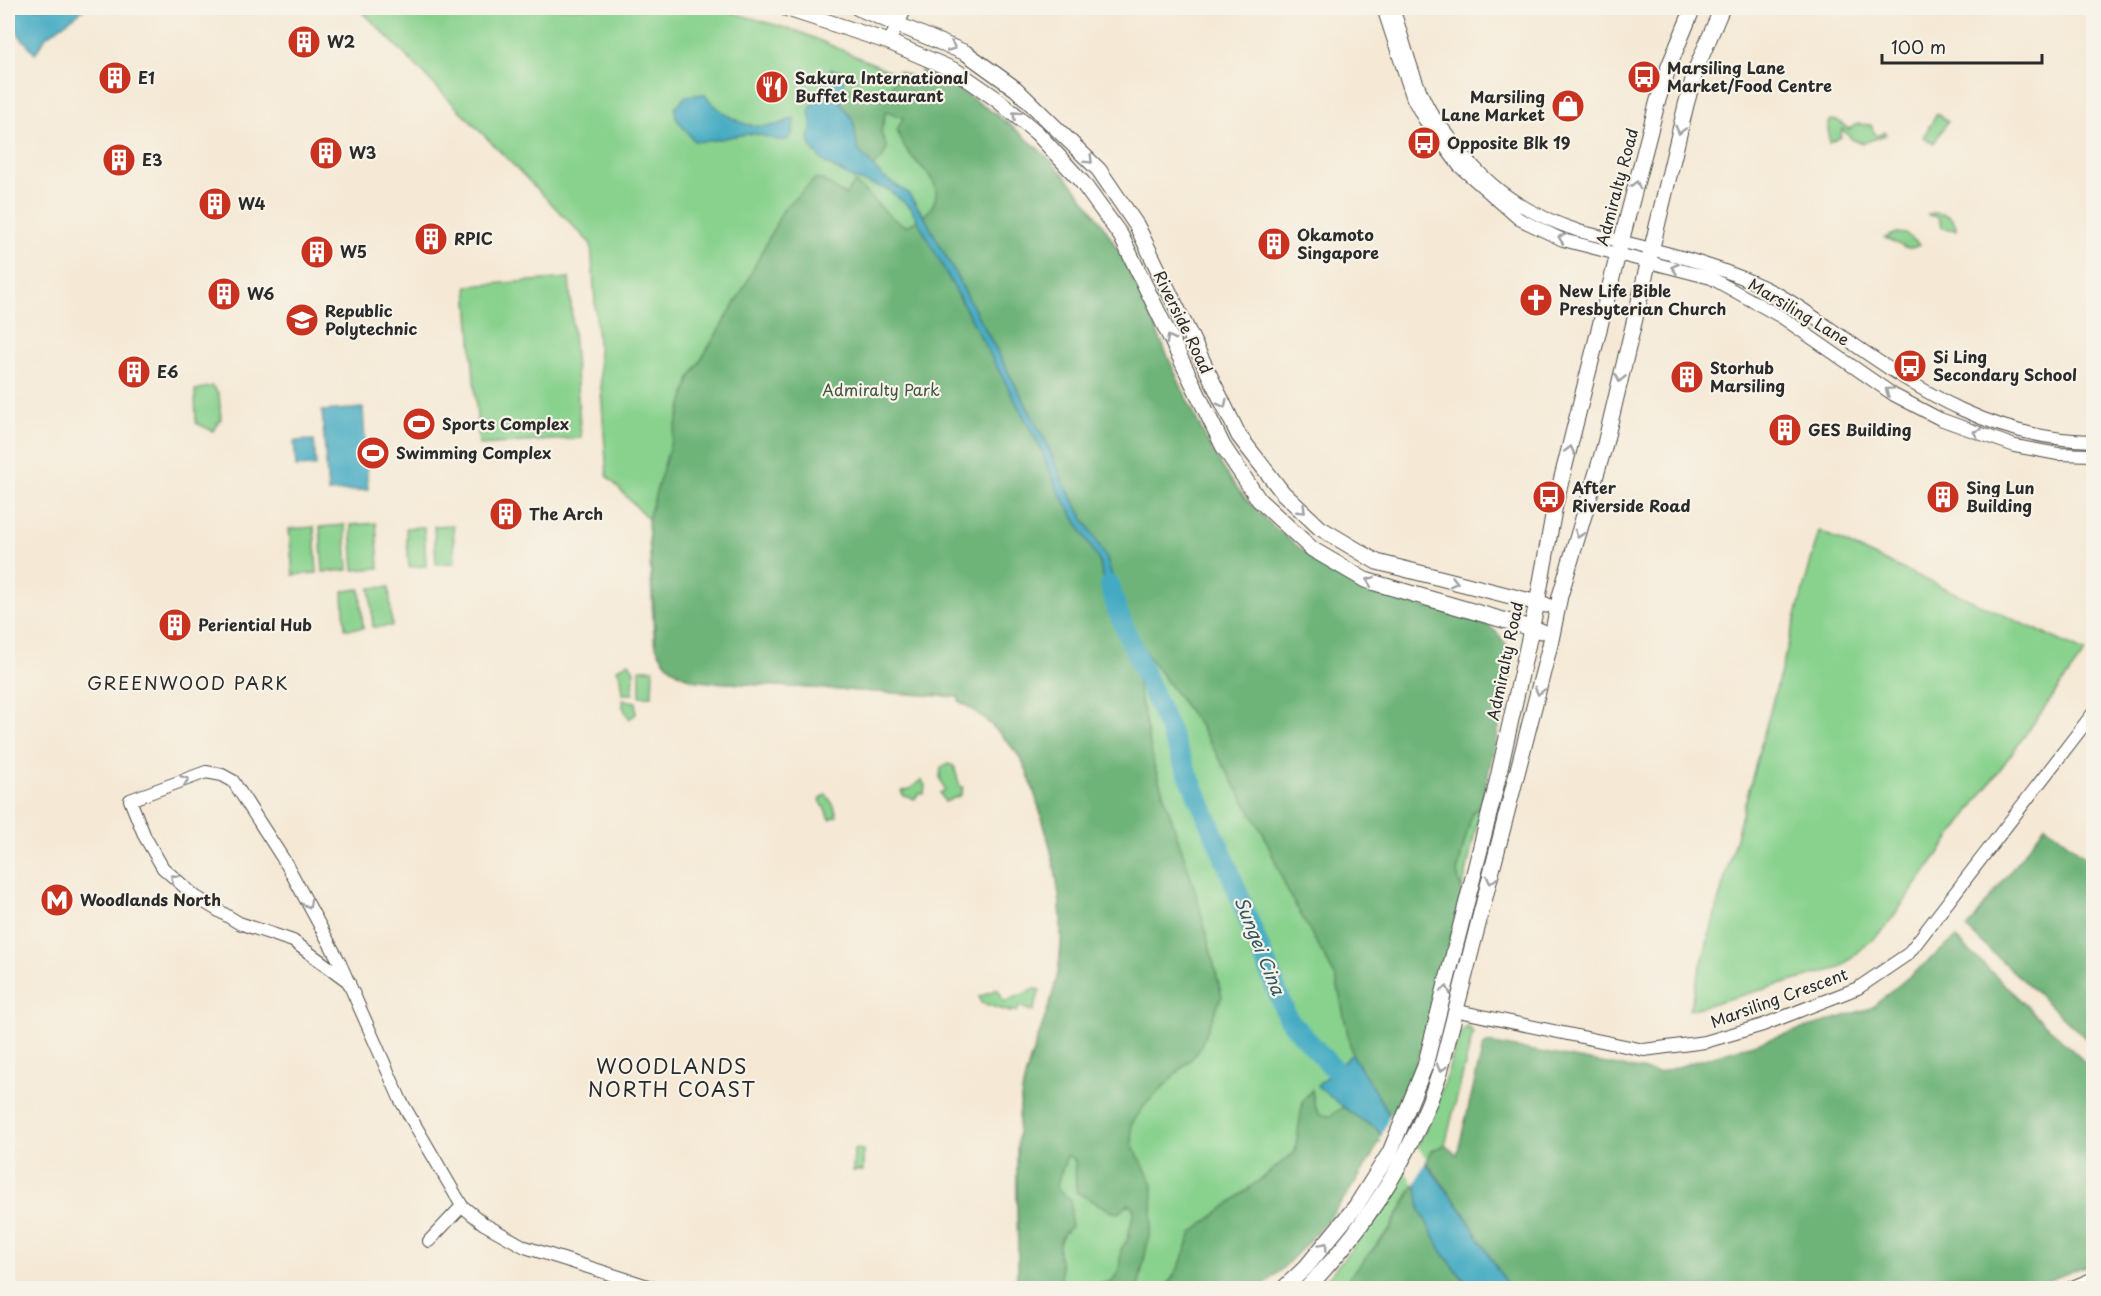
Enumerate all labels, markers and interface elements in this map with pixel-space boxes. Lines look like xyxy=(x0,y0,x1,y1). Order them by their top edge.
building icon: W2 xyxy=(286,24,322,60)
scale bar xyxy=(1882,27,2042,65)
place label: W2 xyxy=(327,29,355,53)
text: 100 m xyxy=(1891,33,1946,60)
one-way arrow xyxy=(945,39,956,51)
place label: Marsiling Lane Market/Food Centre xyxy=(1667,55,1832,97)
bus stop icon: Marsiling Lane Market/Food Centre xyxy=(1626,59,1662,95)
building icon: E1 xyxy=(97,60,133,96)
place label: E1 xyxy=(138,65,155,89)
place label: Sakura International Buffet Restaurant xyxy=(795,65,968,107)
restaurant icon: Sakura International Buffet Restaurant xyxy=(754,69,790,105)
place label: Marsiling Lane Market xyxy=(1441,84,1545,126)
shop icon: Marsiling Lane Market xyxy=(1550,88,1586,124)
one-way arrow xyxy=(1012,111,1023,122)
bus stop icon: Opposite Blk 19 xyxy=(1406,125,1442,161)
street label: Admiralty Road xyxy=(1589,125,1643,248)
one-way arrow xyxy=(1674,125,1687,135)
place label: Opposite Blk 19 xyxy=(1447,130,1571,154)
building icon: W3 xyxy=(308,135,344,171)
place label: W3 xyxy=(349,140,376,164)
building icon: E3 xyxy=(101,142,137,178)
place label: E3 xyxy=(142,147,162,171)
one-way arrow xyxy=(1082,153,1093,164)
one-way arrow xyxy=(1629,180,1641,191)
building icon: W4 xyxy=(197,186,233,222)
place label: W4 xyxy=(238,191,266,215)
building icon: RPIC xyxy=(413,221,449,257)
place label: Okamoto Singapore xyxy=(1297,222,1379,264)
place label: RPIC xyxy=(454,226,493,250)
building icon: Okamoto Singapore xyxy=(1256,226,1292,262)
one-way arrow xyxy=(1557,233,1568,245)
building icon: W5 xyxy=(299,234,335,270)
place label: W5 xyxy=(340,239,367,263)
one-way arrow xyxy=(1671,263,1681,276)
street label: Riverside Road xyxy=(1148,266,1219,377)
street label: Marsiling Lane xyxy=(1744,271,1855,351)
building icon: W6 xyxy=(206,276,242,312)
place label: New Life Bible Presbyterian Church xyxy=(1559,278,1726,320)
place label: W6 xyxy=(247,281,274,305)
church icon: New Life Bible Presbyterian Church xyxy=(1518,282,1554,318)
place label: Republic Polytechnic xyxy=(325,298,417,340)
school or university icon: Republic Polytechnic xyxy=(284,302,320,338)
one-way arrow xyxy=(1166,335,1177,346)
place label: Si Ling Secondary School xyxy=(1933,344,2077,386)
bus stop icon: Si Ling Secondary School xyxy=(1892,348,1928,384)
building icon: E6 xyxy=(116,354,152,390)
place label: Storhub Marsiling xyxy=(1710,355,1785,397)
place label: E6 xyxy=(157,359,178,383)
building icon: Storhub Marsiling xyxy=(1669,359,1705,395)
one-way arrow xyxy=(1615,373,1628,383)
park label: Admiralty Park xyxy=(822,377,940,401)
one-way arrow xyxy=(1884,387,1895,398)
one-way arrow xyxy=(1216,397,1228,408)
sports icon: Sports Complex xyxy=(401,406,437,442)
place label: Sports Complex xyxy=(442,411,569,435)
building icon: GES Building xyxy=(1767,412,1803,448)
place label: GES Building xyxy=(1808,417,1912,441)
one-way arrow xyxy=(1972,428,1983,441)
sports icon: Swimming Complex xyxy=(355,435,391,471)
place label: Swimming Complex xyxy=(396,440,551,464)
one-way arrow xyxy=(1562,445,1575,455)
place label: After Riverside Road xyxy=(1571,475,1690,517)
place label: Sing Lun Building xyxy=(1966,475,2035,517)
bus stop icon: After Riverside Road xyxy=(1531,479,1567,515)
building icon: Sing Lun Building xyxy=(1925,479,1961,515)
building icon: The Arch xyxy=(488,496,524,532)
place label: The Arch xyxy=(529,501,603,525)
one-way arrow xyxy=(1294,503,1305,514)
one-way arrow xyxy=(1574,528,1586,539)
one-way arrow xyxy=(1449,574,1459,587)
one-way arrow xyxy=(1365,576,1376,588)
street label: Admiralty Road xyxy=(1480,599,1528,722)
building icon: Periential Hub xyxy=(157,607,193,643)
place label: Periential Hub xyxy=(198,612,312,636)
district label: GREENWOOD PARK xyxy=(87,669,289,696)
one-way arrow xyxy=(1533,686,1546,696)
one-way arrow xyxy=(179,775,190,787)
one-way arrow xyxy=(170,874,181,885)
one-way arrow xyxy=(1486,874,1498,885)
metro station icon: Woodlands North xyxy=(39,882,75,918)
place label: Woodlands North xyxy=(80,887,221,911)
water label: Sungei Cina xyxy=(1228,892,1293,999)
one-way arrow xyxy=(301,897,312,908)
street label: Marsiling Crescent xyxy=(1707,961,1851,1033)
one-way arrow xyxy=(1439,985,1452,995)
district label: WOODLANDS NORTH COAST xyxy=(588,1051,756,1104)
one-way arrow xyxy=(1436,1062,1448,1073)
one-way arrow xyxy=(1316,1241,1327,1252)

